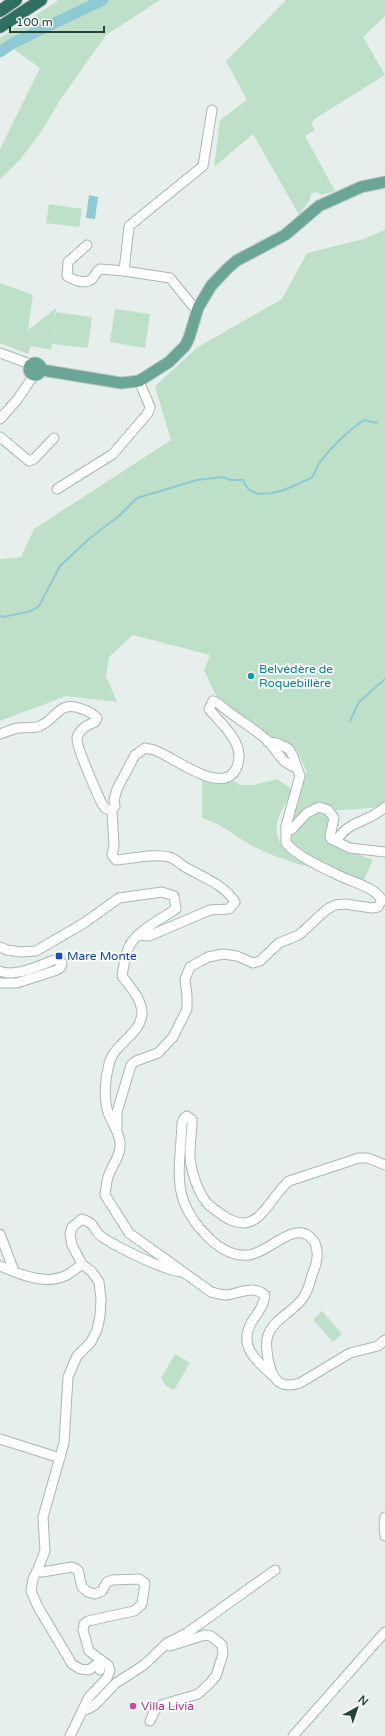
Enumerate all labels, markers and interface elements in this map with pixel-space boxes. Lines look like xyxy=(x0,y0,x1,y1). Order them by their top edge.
scale bar xyxy=(10,8,104,34)
text: 100 m xyxy=(16,15,53,29)
place label: Belvédère de Roquebillère xyxy=(259,662,333,690)
marker: Belvédère de Roquebillère xyxy=(246,671,256,681)
place label: Mare Monte xyxy=(67,949,137,963)
marker: Mare Monte xyxy=(54,951,64,961)
north arrow xyxy=(337,1688,377,1728)
text: N xyxy=(356,1693,371,1709)
place label: Villa Livia xyxy=(141,1699,194,1713)
marker: Villa Livia xyxy=(128,1701,138,1711)

